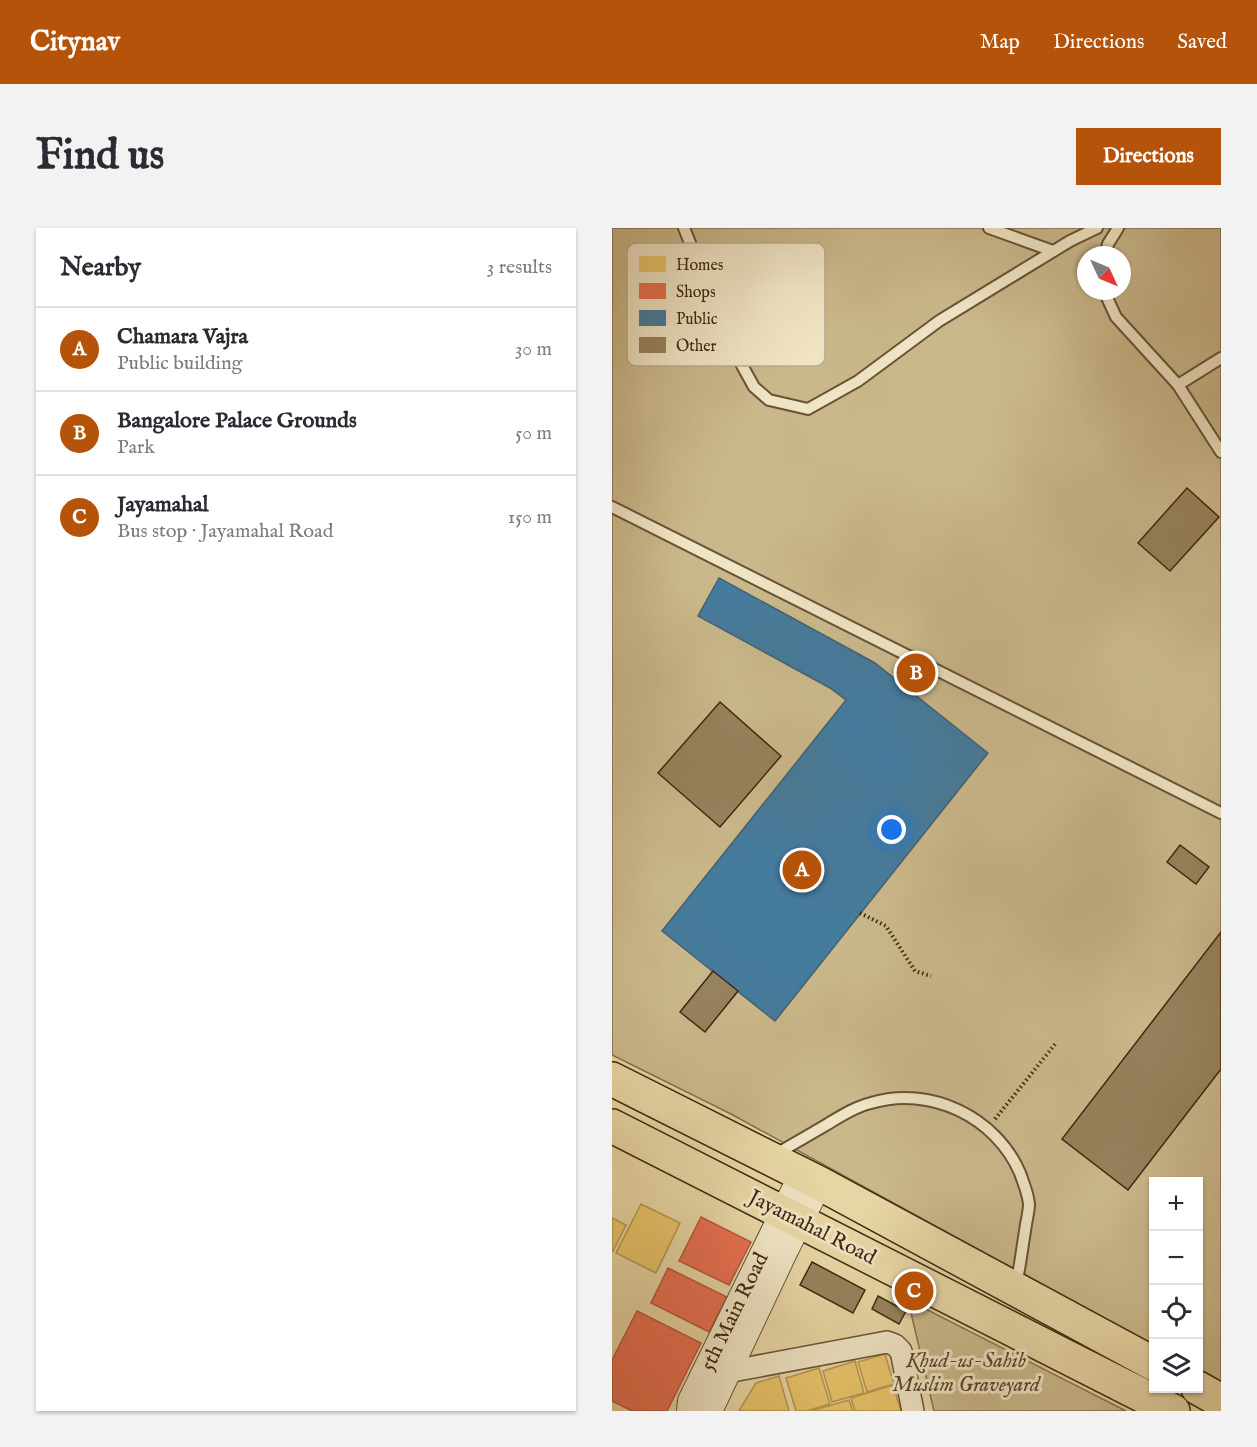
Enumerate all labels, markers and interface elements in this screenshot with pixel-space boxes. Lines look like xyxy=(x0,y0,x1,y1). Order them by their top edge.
text: Citynav xyxy=(30,25,120,60)
text: Map xyxy=(980,29,1020,56)
text: Directions xyxy=(1053,29,1144,56)
text: Saved xyxy=(1177,29,1227,56)
button: Directions xyxy=(1076,128,1221,185)
text: Find us xyxy=(36,130,164,183)
legend xyxy=(627,243,825,366)
north arrow xyxy=(1077,246,1131,300)
text: Nearby xyxy=(60,251,141,284)
text: 3 results xyxy=(487,255,552,280)
text: Homes xyxy=(676,256,724,276)
text: Shops xyxy=(676,283,716,303)
text: Public xyxy=(676,310,718,330)
text: Chamara Vajra xyxy=(117,323,248,351)
text: A xyxy=(73,337,86,362)
text: 30 m xyxy=(515,337,552,362)
text: Other xyxy=(676,337,717,357)
text: Public building xyxy=(117,351,242,376)
text: Bangalore Palace Grounds xyxy=(117,407,357,435)
text: B xyxy=(73,421,86,446)
text: 50 m xyxy=(515,421,552,446)
text: Park xyxy=(117,435,155,460)
text: Jayamahal xyxy=(117,491,209,519)
text: C xyxy=(72,505,87,530)
text: 150 m xyxy=(508,505,552,530)
text: Bus stop · Jayamahal Road xyxy=(117,519,333,544)
pin: B xyxy=(896,650,936,696)
your location xyxy=(877,815,906,844)
pin: A xyxy=(782,848,822,892)
map controls xyxy=(1149,1177,1203,1393)
button: + xyxy=(1149,1177,1203,1231)
street label: Jayamahal Road xyxy=(742,1183,881,1272)
button: − xyxy=(1149,1231,1203,1285)
street label: 5th Main Road xyxy=(695,1248,776,1376)
pin: C xyxy=(894,1268,934,1314)
button: locate xyxy=(1149,1285,1203,1339)
button: layers xyxy=(1149,1339,1203,1393)
park label: Khud-us-Sahib Muslim Graveyard xyxy=(892,1348,1042,1399)

